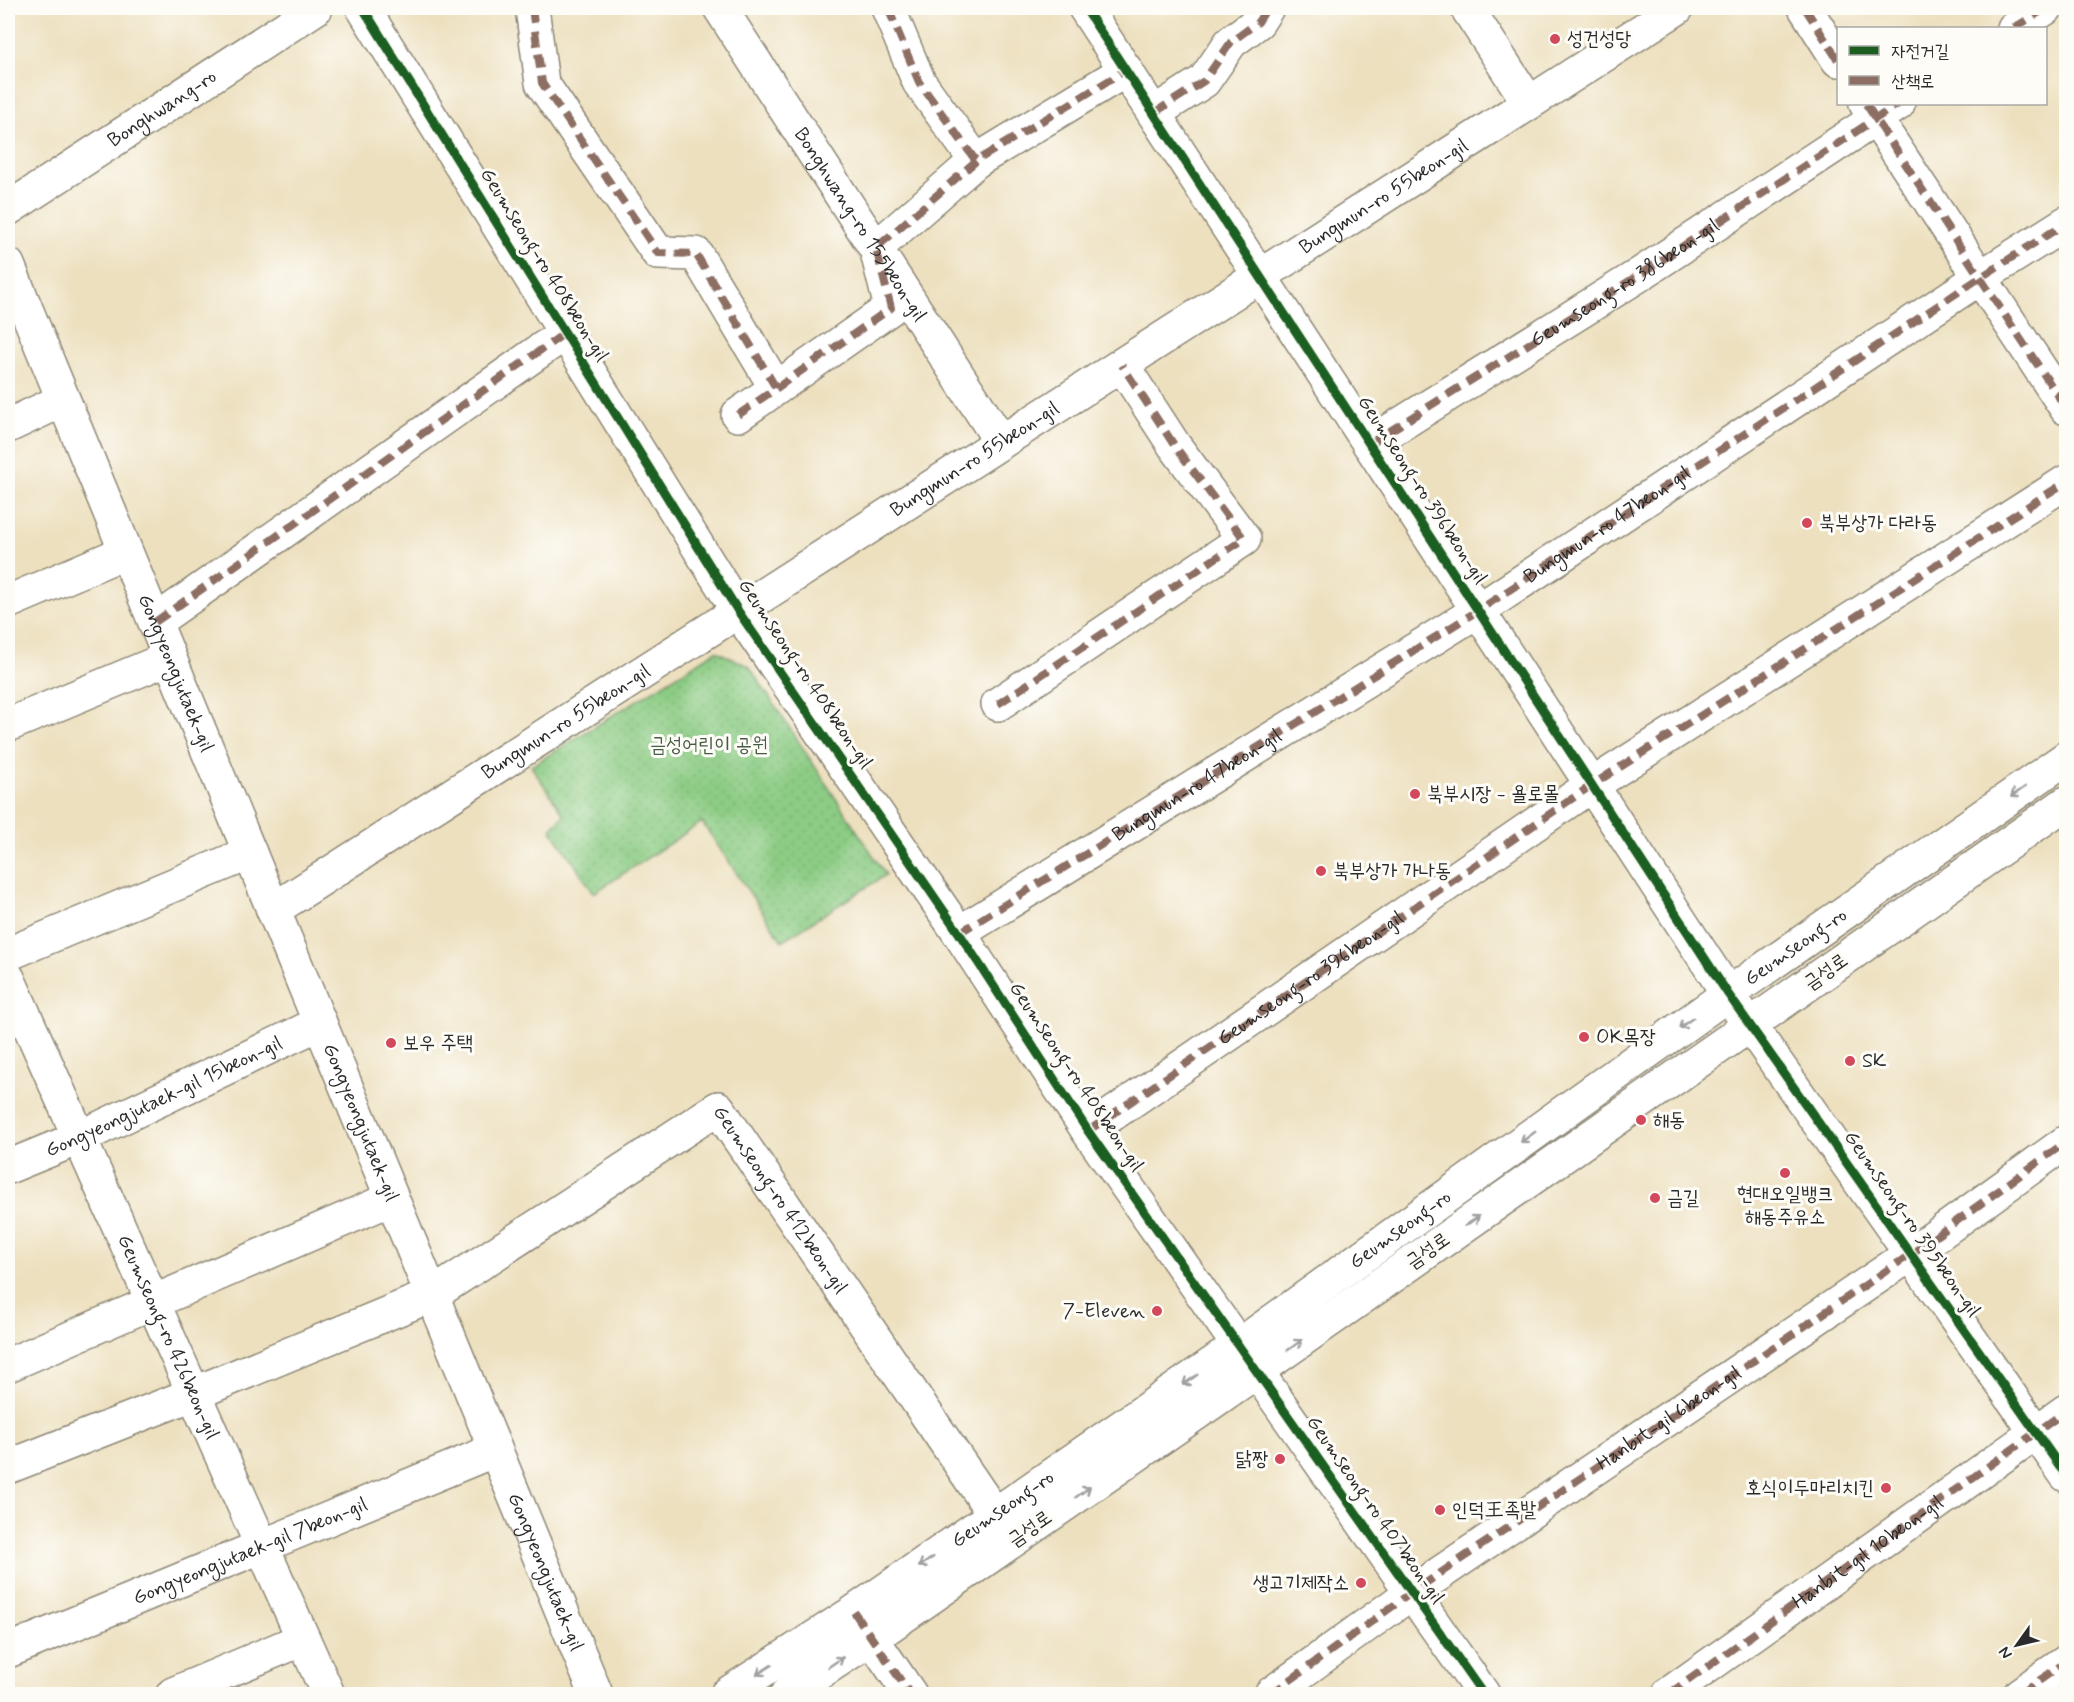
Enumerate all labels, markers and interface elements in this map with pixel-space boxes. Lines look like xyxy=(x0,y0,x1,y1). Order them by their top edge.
place label: 성건성당 xyxy=(1567,26,1631,53)
legend xyxy=(1837,27,2047,105)
marker: 성건성당 xyxy=(1548,32,1562,46)
text: 자전거길 xyxy=(1891,40,1949,64)
street label: Bonghwang-ro xyxy=(102,63,222,154)
text: 산책로 xyxy=(1891,70,1934,94)
street label: Bonghwang-ro 155beon-gil xyxy=(787,122,933,327)
street label: Bungmun-ro 55beon-gil xyxy=(1294,132,1473,261)
street label: Geumseong-ro 408beon-gil xyxy=(472,163,615,368)
street label: Geumseong-ro 386beon-gil xyxy=(1525,212,1724,353)
street label: Geumseong-ro 396beon-gil xyxy=(1349,390,1493,591)
street label: Bungmun-ro 55beon-gil xyxy=(885,395,1064,523)
street label: Bungmun-ro 47beon-gil xyxy=(1519,460,1696,590)
place label: 북부상가 다라동 xyxy=(1819,510,1937,537)
marker: 북부상가 다라동 xyxy=(1800,516,1814,530)
street label: Geumseong-ro 408beon-gil xyxy=(730,574,879,776)
street label: Gongyeongjutaek-gil xyxy=(131,590,220,756)
street label: Bungmun-ro 55beon-gil xyxy=(476,658,656,786)
street label: Bungmun-ro 47beon-gil xyxy=(1107,722,1287,848)
park label: 금성어린이 공원 xyxy=(650,732,768,759)
place label: 북부시장 - 욜로몰 xyxy=(1427,781,1559,808)
one-way arrow xyxy=(2011,786,2027,798)
marker: 북부시장 - 욜로몰 xyxy=(1408,787,1422,801)
place label: 북부상가 가나동 xyxy=(1333,858,1451,885)
marker: 북부상가 가나동 xyxy=(1314,864,1328,878)
street label: Geumseong-ro xyxy=(1739,902,1852,992)
street label: Geumseong-ro 396beon-gil xyxy=(1212,905,1409,1052)
street label: 금성로 xyxy=(1798,947,1854,997)
street label: Geumseong-ro 408beon-gil xyxy=(1001,977,1150,1179)
one-way arrow xyxy=(1679,1017,1695,1030)
place label: OK목장 xyxy=(1596,1024,1656,1051)
street label: Gongyeongjutaek-gil 15beon-gil xyxy=(41,1029,287,1164)
place label: 보우 주택 xyxy=(403,1030,473,1057)
marker: OK목장 xyxy=(1577,1030,1591,1044)
marker: 보우 주택 xyxy=(384,1036,398,1050)
street label: Gongyeongjutaek-gil xyxy=(316,1039,405,1205)
place label: SK xyxy=(1862,1048,1887,1075)
marker: SK xyxy=(1843,1054,1857,1068)
street label: Geumseong-ro 412beon-gil xyxy=(707,1100,854,1299)
place label: 해동 xyxy=(1653,1107,1685,1134)
marker: 해동 xyxy=(1634,1113,1648,1127)
street label: Geumseong-ro 395beon-gil xyxy=(1836,1125,1987,1324)
one-way arrow xyxy=(1521,1131,1537,1144)
marker: 현대오일뱅크 해동주유소 xyxy=(1778,1166,1792,1180)
place label: 현대오일뱅크 해동주유소 xyxy=(1737,1181,1833,1231)
street label: Geumseong-ro xyxy=(1344,1184,1457,1275)
place label: 금길 xyxy=(1667,1185,1699,1212)
marker: 금길 xyxy=(1648,1191,1662,1205)
one-way arrow xyxy=(1463,1215,1479,1227)
street label: 금성로 xyxy=(1400,1226,1456,1276)
street label: Geumseong-ro 426beon-gil xyxy=(111,1230,226,1444)
place label: 7-Eleven xyxy=(1063,1298,1145,1325)
marker: 7-Eleven xyxy=(1150,1304,1164,1318)
one-way arrow xyxy=(1286,1339,1302,1351)
street label: Hanbit-gil 6beon-gil xyxy=(1591,1359,1747,1477)
one-way arrow xyxy=(1183,1374,1199,1386)
street label: Geumseong-ro 407beon-gil xyxy=(1298,1410,1450,1611)
place label: 닭짱 xyxy=(1236,1446,1268,1473)
marker: 닭짱 xyxy=(1273,1452,1287,1466)
street label: Geumseong-ro xyxy=(946,1464,1060,1554)
place label: 호식이두마리치킨 xyxy=(1745,1475,1874,1502)
marker: 호식이두마리치킨 xyxy=(1879,1481,1893,1495)
one-way arrow xyxy=(1074,1486,1091,1498)
street label: Gongyeongjutaek-gil xyxy=(501,1489,590,1655)
street label: Hanbit-gil 10beon-gil xyxy=(1787,1489,1949,1616)
street label: Gongyeongjutaek-gil 7beon-gil xyxy=(129,1491,372,1611)
place label: 인덕王족발 xyxy=(1452,1497,1536,1524)
marker: 인덕王족발 xyxy=(1433,1503,1447,1517)
street label: 금성로 xyxy=(1002,1504,1058,1554)
one-way arrow xyxy=(919,1556,935,1568)
place label: 생고기제작소 xyxy=(1252,1570,1349,1597)
marker: 생고기제작소 xyxy=(1354,1576,1368,1590)
north arrow xyxy=(1987,1615,2047,1675)
text: N xyxy=(1994,1642,2017,1663)
one-way arrow xyxy=(827,1656,844,1668)
one-way arrow xyxy=(756,1665,773,1677)

